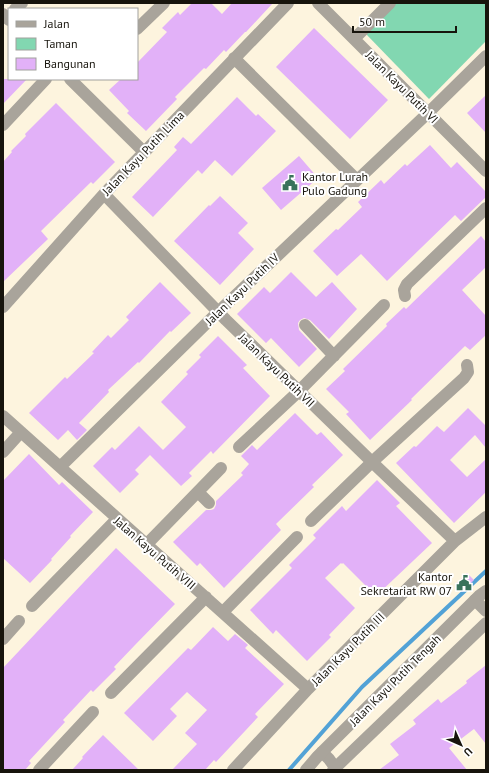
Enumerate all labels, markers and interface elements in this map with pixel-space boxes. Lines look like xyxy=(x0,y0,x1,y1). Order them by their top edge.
legend xyxy=(8,8,138,80)
scale bar xyxy=(353,8,456,34)
text: 50 m xyxy=(359,14,385,29)
text: Jalan xyxy=(43,16,69,31)
text: Taman xyxy=(44,36,78,51)
street label: Jalan Kayu Putih VI xyxy=(362,47,441,126)
text: Bangunan xyxy=(44,56,96,71)
street label: Jalan Kayu Putih Lima xyxy=(98,108,187,199)
place label: Kantor Lurah Pulo Gadung xyxy=(302,169,368,198)
public building icon: Kantor Lurah Pulo Gadung xyxy=(281,174,299,192)
street label: Jalan Kayu Putih IV xyxy=(201,250,282,329)
street label: Jalan Kayu Putih VII xyxy=(235,329,318,410)
street label: Jalan Kayu Putih VIII xyxy=(110,513,199,593)
place label: Kantor Sekretariat RW 07 xyxy=(360,569,452,598)
public building icon: Kantor Sekretariat RW 07 xyxy=(455,574,473,592)
street label: Jalan Kayu Putih III xyxy=(308,609,388,689)
street label: Jalan Kayu Putih Tengah xyxy=(345,631,444,730)
north arrow xyxy=(441,725,481,765)
text: U xyxy=(461,745,475,760)

